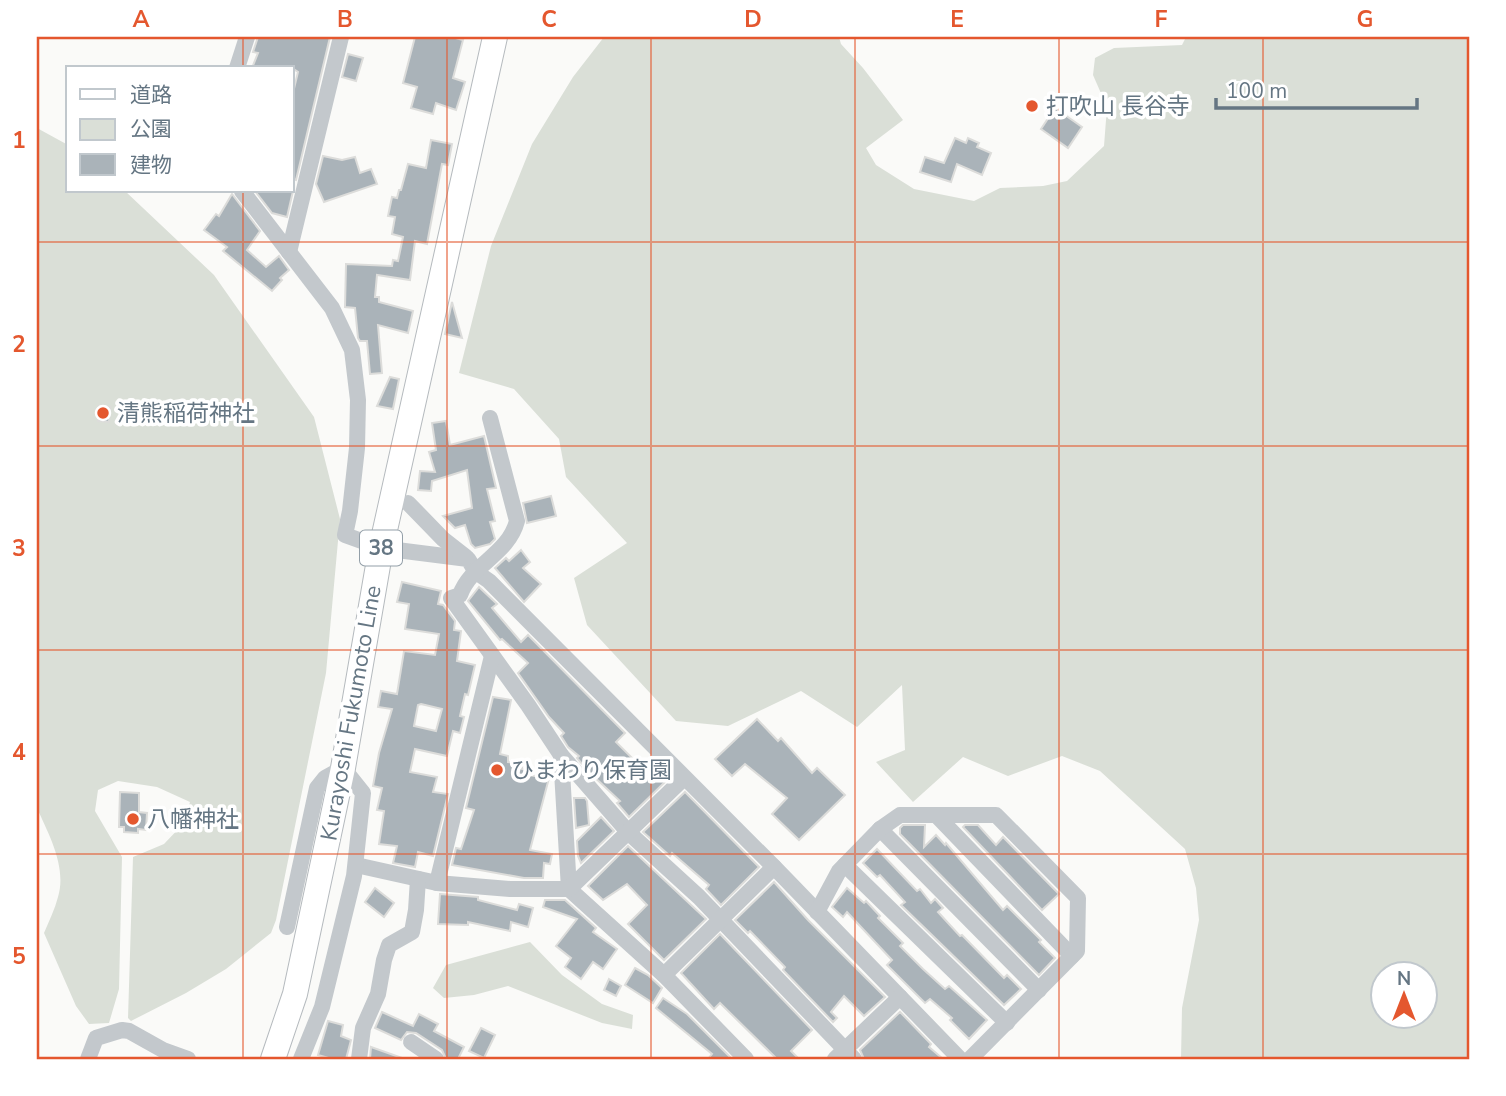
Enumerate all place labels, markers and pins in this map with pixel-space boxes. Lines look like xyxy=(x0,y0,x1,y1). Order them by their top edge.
place label: 打吹山 長谷寺 xyxy=(1046,91,1190,122)
marker: 打吹山 長谷寺 xyxy=(1024,98,1040,114)
place label: 清熊稲荷神社 xyxy=(117,398,255,429)
marker: 清熊稲荷神社 xyxy=(95,405,111,421)
place label: ひまわり保育園 xyxy=(511,755,672,786)
marker: ひまわり保育園 xyxy=(489,762,505,778)
place label: 八幡神社 xyxy=(147,804,239,835)
marker: 八幡神社 xyxy=(125,811,141,827)

